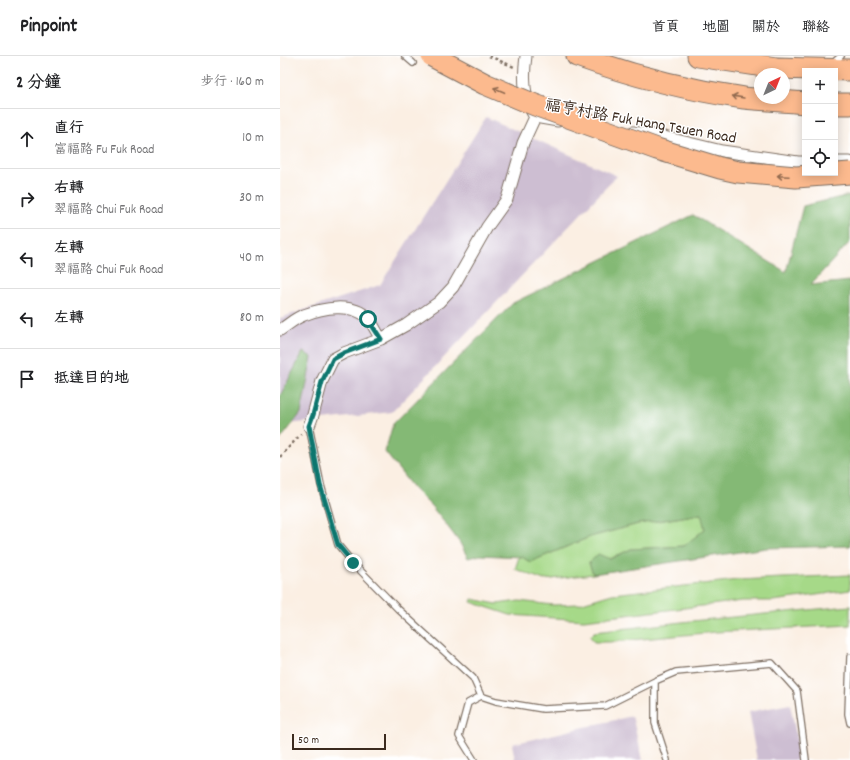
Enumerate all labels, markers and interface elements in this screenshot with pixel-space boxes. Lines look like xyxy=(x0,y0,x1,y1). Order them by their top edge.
text: Pinpoint xyxy=(20,14,77,41)
text: 首頁 xyxy=(652,18,680,38)
text: 地圖 xyxy=(702,18,730,38)
text: 關於 xyxy=(752,18,780,38)
text: 聯絡 xyxy=(802,18,830,38)
north arrow xyxy=(754,68,790,104)
map controls xyxy=(802,68,838,176)
button: + xyxy=(802,68,838,104)
text: 2 分鐘 xyxy=(16,72,61,96)
text: 步行 · 160 m xyxy=(201,73,264,92)
one-way arrow xyxy=(494,86,506,93)
one-way arrow xyxy=(732,93,745,101)
street label: 福亨村路 Fuk Hang Tsuen Road xyxy=(543,94,738,151)
button: − xyxy=(802,104,838,140)
text: 直行 xyxy=(54,118,84,140)
icon: ahead xyxy=(16,128,38,150)
text: 10 m xyxy=(242,129,264,148)
button: locate xyxy=(802,140,838,176)
text: 富福路 Fu Fuk Road xyxy=(54,141,154,160)
one-way arrow xyxy=(777,172,790,180)
text: 右轉 xyxy=(54,178,84,200)
icon: right xyxy=(16,188,38,210)
text: 30 m xyxy=(239,189,264,208)
text: 翠福路 Chui Fuk Road xyxy=(54,201,163,220)
text: 左轉 xyxy=(54,238,84,260)
icon: left xyxy=(16,248,38,270)
text: 40 m xyxy=(240,249,264,268)
text: 翠福路 Chui Fuk Road xyxy=(54,261,163,280)
icon: left xyxy=(16,308,38,330)
text: 左轉 xyxy=(54,308,84,330)
text: 80 m xyxy=(240,309,264,328)
route start xyxy=(359,310,377,328)
icon: arrive xyxy=(16,368,38,390)
text: 抵達目的地 xyxy=(54,368,129,390)
route end xyxy=(344,554,362,572)
scale bar xyxy=(292,732,386,751)
text: 50 m xyxy=(298,733,319,749)

